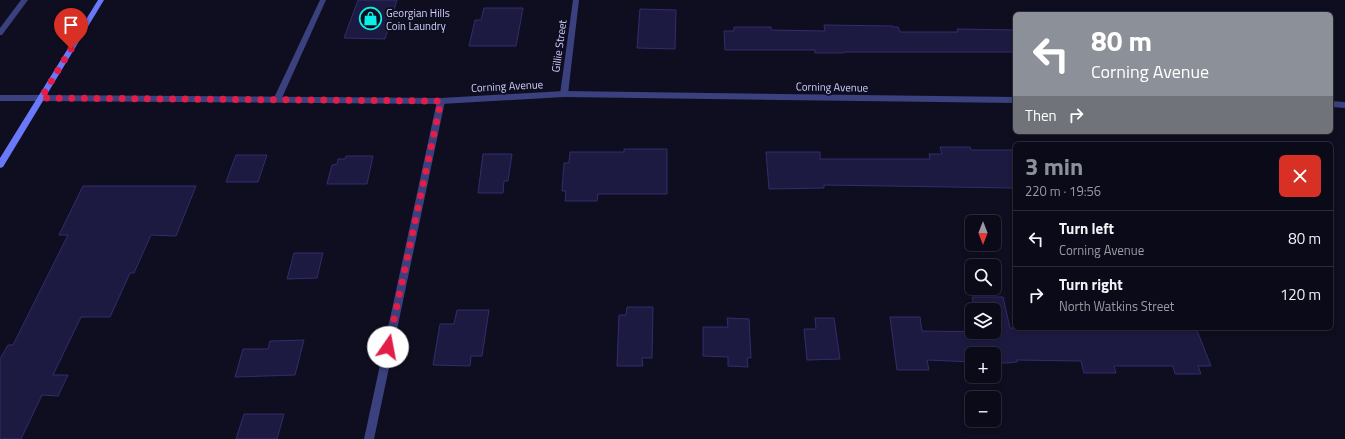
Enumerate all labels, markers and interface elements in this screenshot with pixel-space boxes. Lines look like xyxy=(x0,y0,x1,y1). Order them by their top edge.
place label: Georgian Hills Coin Laundry xyxy=(386,5,450,34)
shop icon: Georgian Hills Coin Laundry xyxy=(358,6,384,32)
pin xyxy=(54,8,88,49)
icon: arrive xyxy=(60,14,82,36)
street label: Gillie Street xyxy=(547,19,571,73)
text: 80 m xyxy=(1091,19,1152,62)
icon: left xyxy=(1025,28,1077,80)
text: Corning Avenue xyxy=(1091,58,1209,85)
street label: Corning Avenue xyxy=(471,76,544,96)
street label: Corning Avenue xyxy=(796,78,869,96)
text: Then xyxy=(1025,104,1057,127)
icon: right xyxy=(1065,104,1087,126)
text: 3 min xyxy=(1025,148,1083,184)
button: close xyxy=(1279,155,1321,197)
text: 220 m · 19:56 xyxy=(1025,181,1101,201)
north arrow xyxy=(965,215,1001,251)
map controls xyxy=(965,215,1001,427)
text: Turn left xyxy=(1059,217,1114,240)
text: 80 m xyxy=(1288,227,1321,250)
icon: left xyxy=(1025,228,1047,250)
text: Corning Avenue xyxy=(1059,240,1144,260)
button: search xyxy=(965,259,1001,295)
text: Turn right xyxy=(1059,273,1123,296)
text: 120 m xyxy=(1280,283,1321,306)
icon: right xyxy=(1025,284,1047,306)
text: North Watkins Street xyxy=(1059,296,1174,316)
button: layers xyxy=(965,303,1001,339)
position arrow xyxy=(367,326,409,368)
button: + xyxy=(965,347,1001,383)
button: − xyxy=(965,391,1001,427)

